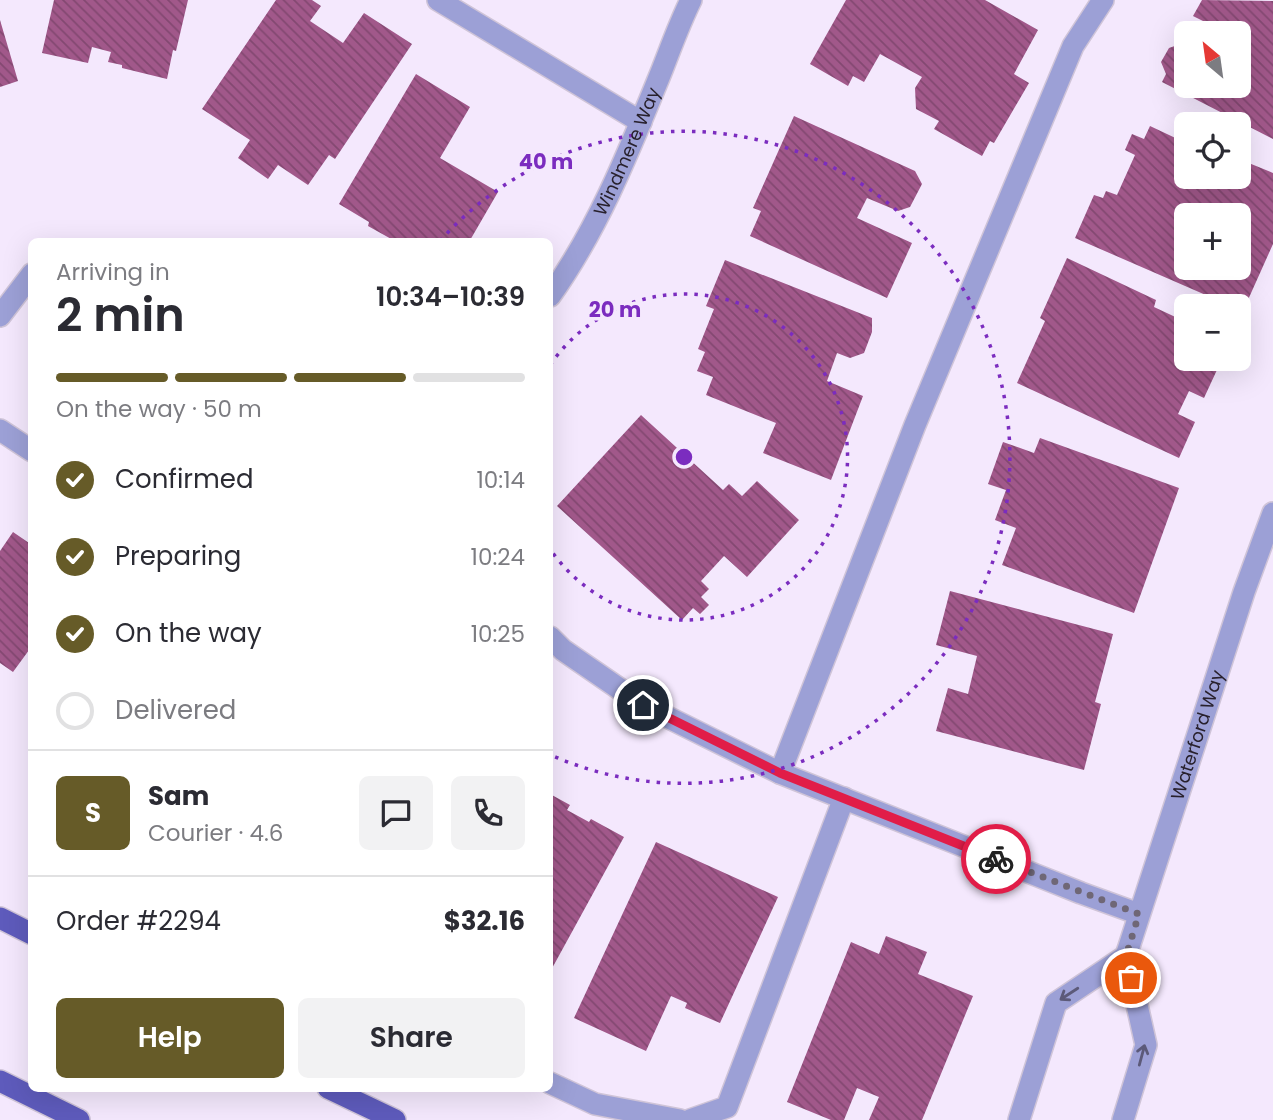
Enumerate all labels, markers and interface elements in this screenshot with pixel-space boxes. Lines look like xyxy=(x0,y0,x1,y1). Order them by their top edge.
north arrow xyxy=(1174,21,1251,98)
map controls xyxy=(1174,21,1251,371)
street label: Windmere Way xyxy=(587,83,666,220)
button: locate xyxy=(1174,112,1251,189)
text: 40 m xyxy=(519,147,573,176)
button: + xyxy=(1174,203,1251,280)
text: Arriving in xyxy=(56,256,170,288)
text: 10:34–10:39 xyxy=(376,279,525,315)
text: 2 min xyxy=(56,283,185,347)
button: − xyxy=(1174,294,1251,371)
text: 20 m xyxy=(589,295,641,324)
text: On the way · 50 m xyxy=(56,393,262,425)
centre of rings xyxy=(672,445,696,469)
icon: check xyxy=(56,461,94,499)
text: Confirmed xyxy=(115,461,253,497)
text: 10:14 xyxy=(476,464,525,496)
icon: check xyxy=(56,538,94,576)
text: Preparing xyxy=(115,538,241,574)
text: 10:24 xyxy=(471,541,525,573)
icon: check xyxy=(56,615,94,653)
text: On the way xyxy=(115,615,262,651)
text: 10:25 xyxy=(471,618,525,650)
street label: Waterford Way xyxy=(1164,667,1230,803)
pin xyxy=(613,675,673,735)
icon: home xyxy=(624,686,662,724)
text: Delivered xyxy=(115,692,236,728)
button: chat xyxy=(359,776,433,850)
button: phone xyxy=(451,776,525,850)
text: Sam xyxy=(148,778,209,814)
text: S xyxy=(85,795,101,831)
text: Courier · 4.6 xyxy=(148,817,283,849)
courier xyxy=(961,824,1031,894)
icon: bike xyxy=(977,840,1015,878)
text: Order #2294 xyxy=(56,903,221,939)
text: $32.16 xyxy=(444,903,525,939)
pin xyxy=(1101,948,1161,1008)
icon: bag xyxy=(1112,959,1150,997)
one-way arrow xyxy=(1060,986,1079,1001)
button: Help xyxy=(56,998,284,1078)
button: Share xyxy=(298,998,525,1078)
one-way arrow xyxy=(1136,1044,1149,1066)

